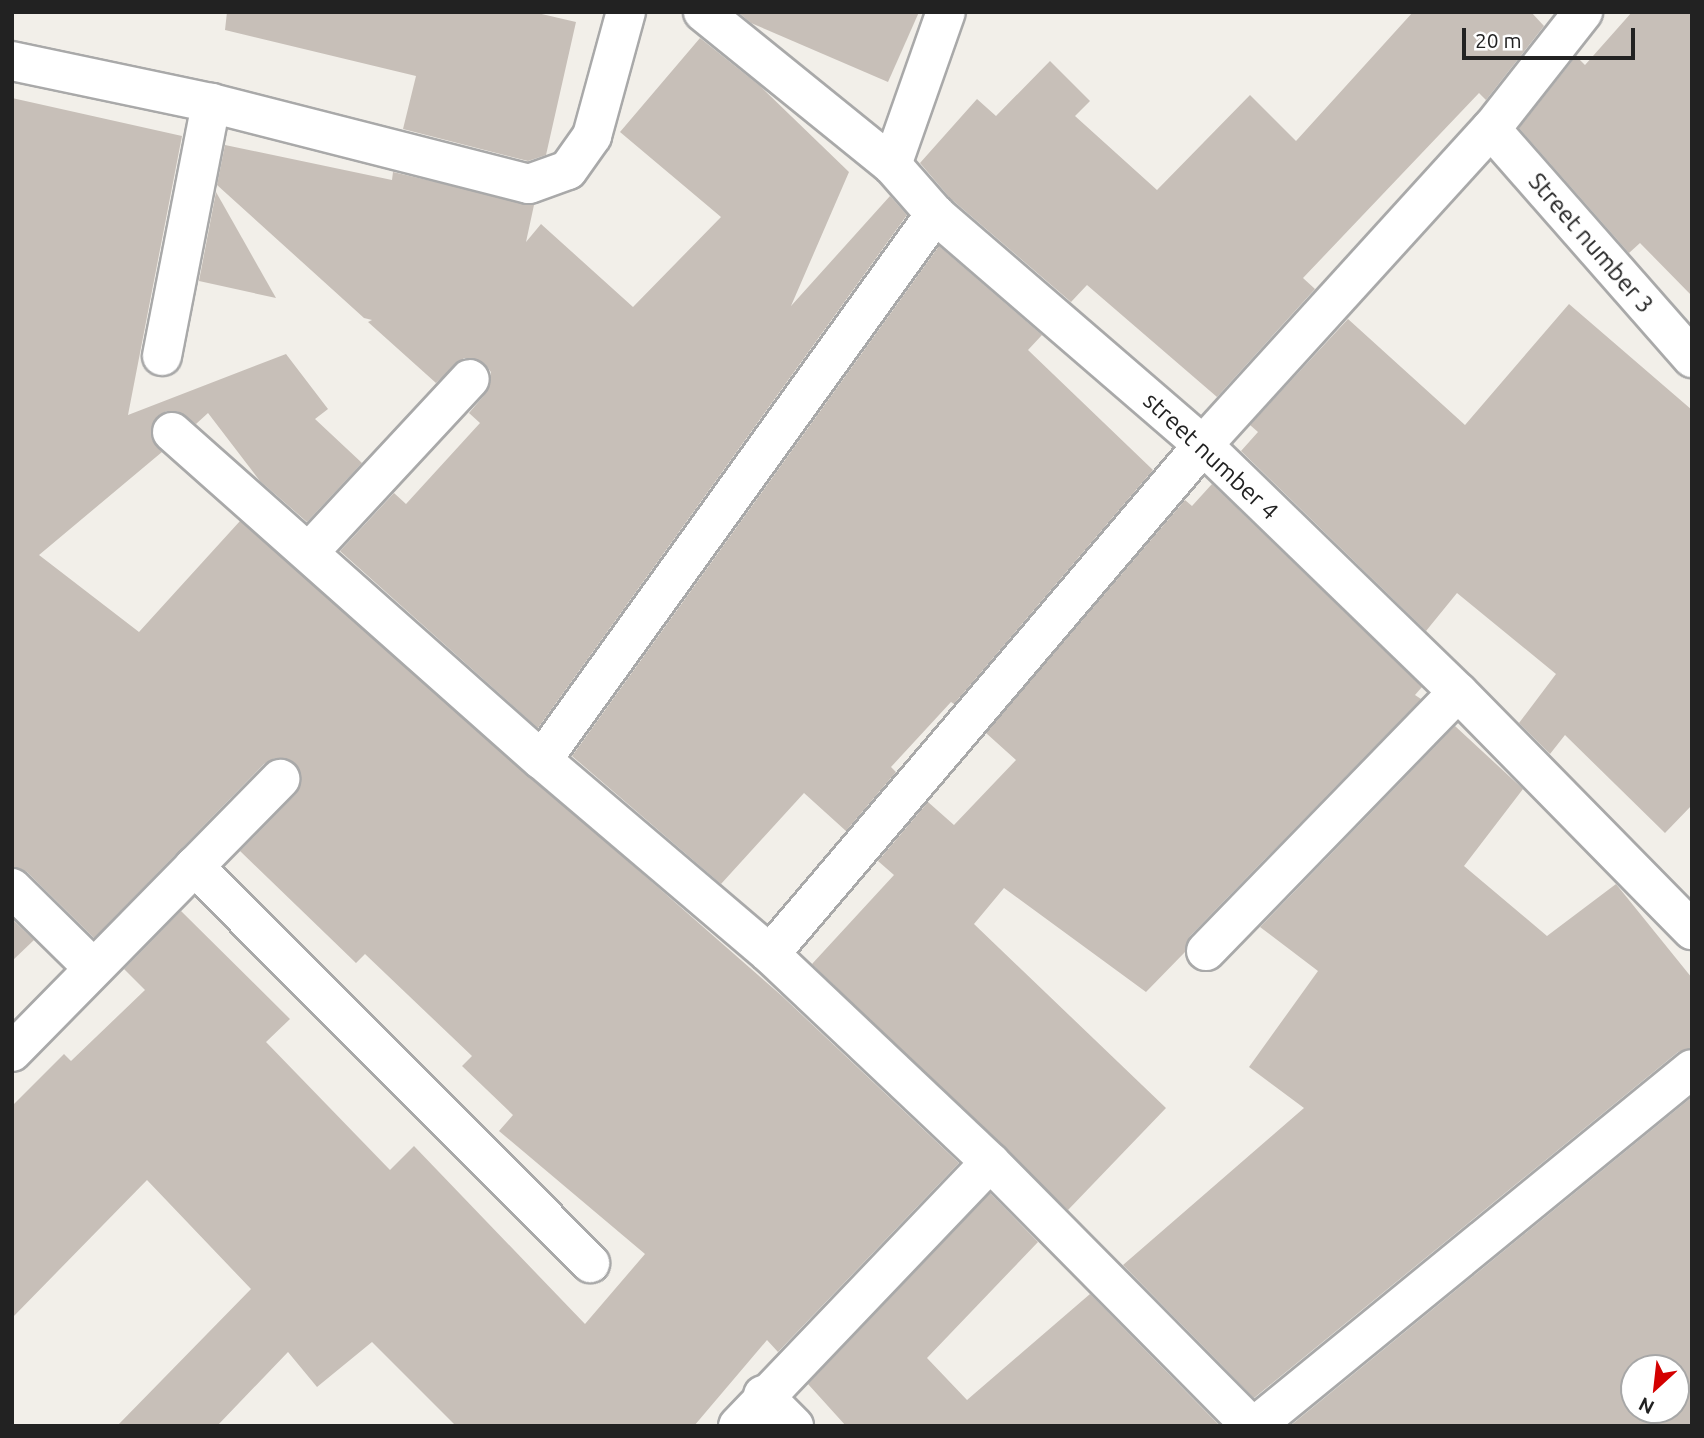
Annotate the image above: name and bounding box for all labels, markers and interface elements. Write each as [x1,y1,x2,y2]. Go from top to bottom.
scale bar [1466,14,1639,58]
text: 20 m [1475,28,1522,52]
street label: Street number 3 [1522,167,1660,319]
street label: street number 4 [1138,386,1284,526]
north arrow [1620,1354,1690,1424]
text: N [1635,1393,1658,1419]

